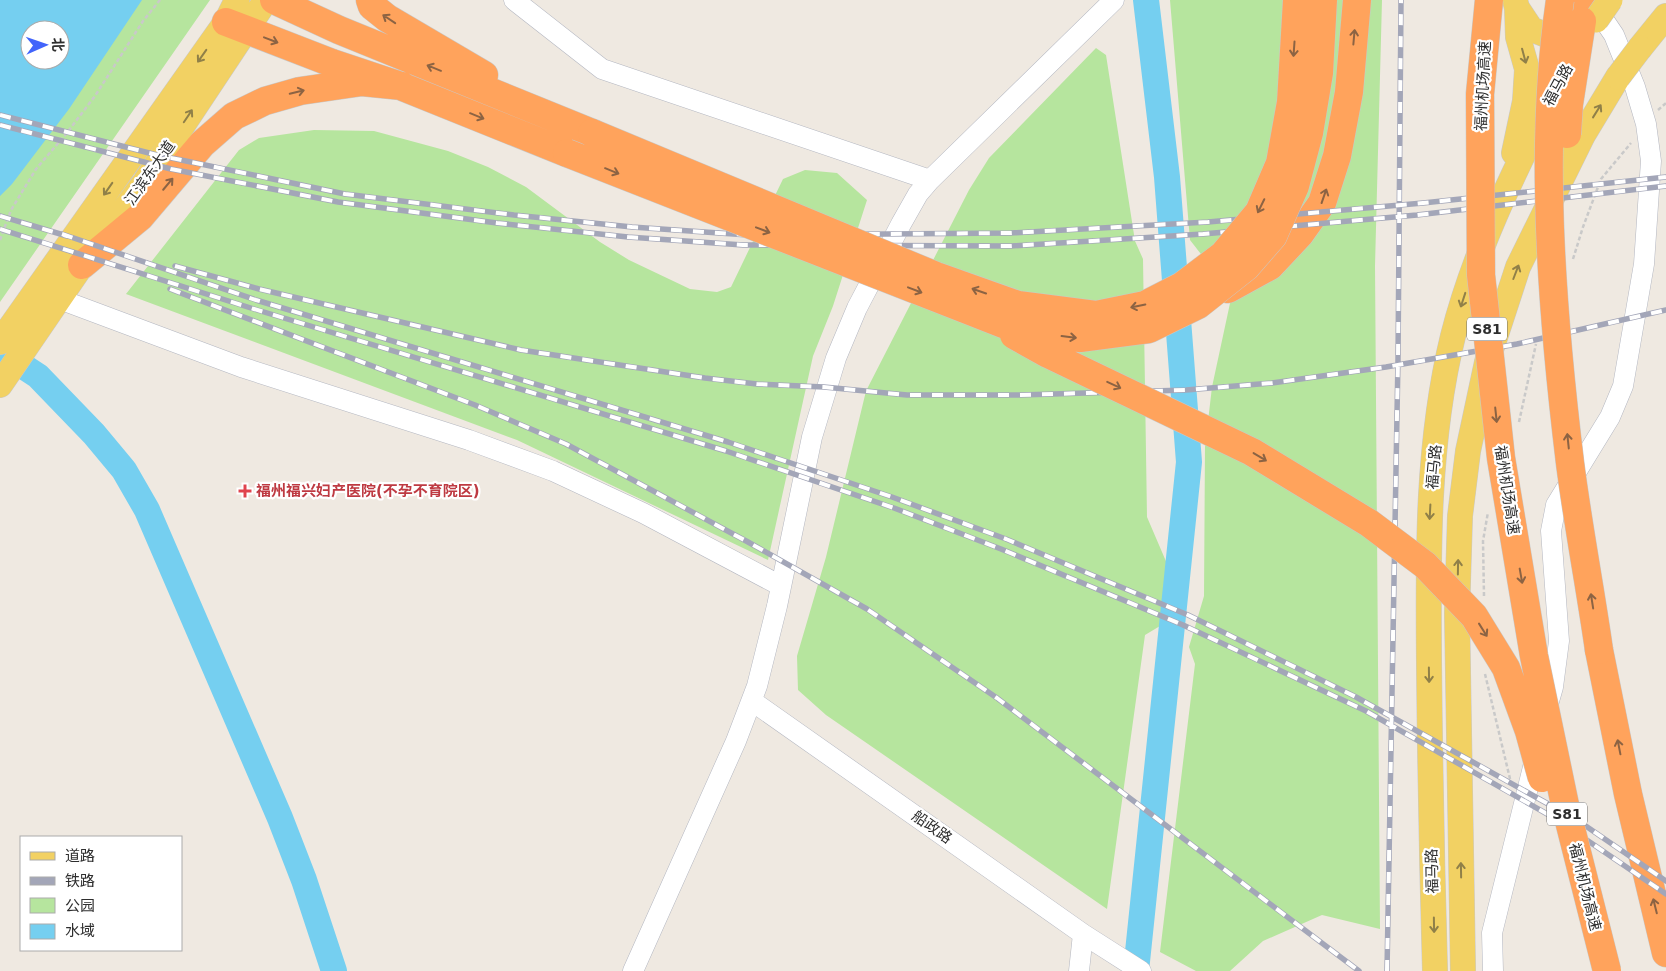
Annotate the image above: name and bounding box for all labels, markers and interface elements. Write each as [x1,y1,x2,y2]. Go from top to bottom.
one-way arrow [383,14,397,24]
north arrow [20,20,70,70]
one-way arrow [1349,29,1359,45]
one-way arrow [263,36,278,45]
text: 北 [50,37,66,52]
one-way arrow [1290,40,1299,56]
street label: 福州机场高速 [1472,41,1494,131]
one-way arrow [1519,48,1529,64]
one-way arrow [197,49,207,63]
street label: 福马路 [1539,61,1577,109]
one-way arrow [426,63,441,72]
one-way arrow [289,87,305,96]
one-way arrow [1592,105,1602,119]
one-way arrow [184,110,194,124]
one-way arrow [469,113,484,122]
street label: 江滨东大道 [121,137,179,209]
one-way arrow [604,166,619,176]
one-way arrow [163,178,174,191]
one-way arrow [103,181,113,195]
one-way arrow [1320,188,1329,204]
one-way arrow [1256,198,1265,213]
one-way arrow [755,226,770,236]
one-way arrow [1512,265,1521,280]
one-way arrow [907,286,922,295]
one-way arrow [972,286,987,295]
one-way arrow [1458,292,1467,308]
one-way arrow [1130,302,1146,311]
road number: S81 [1467,318,1507,340]
one-way arrow [1061,332,1077,342]
one-way arrow [1106,381,1121,390]
one-way arrow [1491,407,1501,423]
one-way arrow [1563,433,1573,449]
street label: 福马路 [1423,444,1445,490]
street label: 福州机场高速 [1491,444,1523,536]
one-way arrow [1253,452,1267,462]
place label: 福州福兴妇产医院(不孕不育院区) [256,482,480,500]
marker: 福州福兴妇产医院(不孕不育院区) [238,484,252,498]
one-way arrow [1426,504,1435,520]
one-way arrow [1454,560,1463,576]
one-way arrow [1516,567,1526,583]
one-way arrow [1586,594,1596,610]
one-way arrow [1478,623,1488,637]
one-way arrow [1424,666,1434,683]
one-way arrow [1613,740,1623,756]
road number: S81 [1547,802,1587,826]
street label: 船政路 [908,807,956,847]
legend [20,836,182,951]
street label: 福州机场高速 [1565,841,1605,933]
text: 道路 [65,847,95,865]
street label: 福马路 [1423,848,1441,894]
one-way arrow [1456,862,1466,878]
text: 铁路 [65,872,95,890]
text: 公园 [65,897,95,915]
one-way arrow [1650,898,1659,914]
one-way arrow [1429,916,1438,932]
text: 水域 [65,922,95,940]

